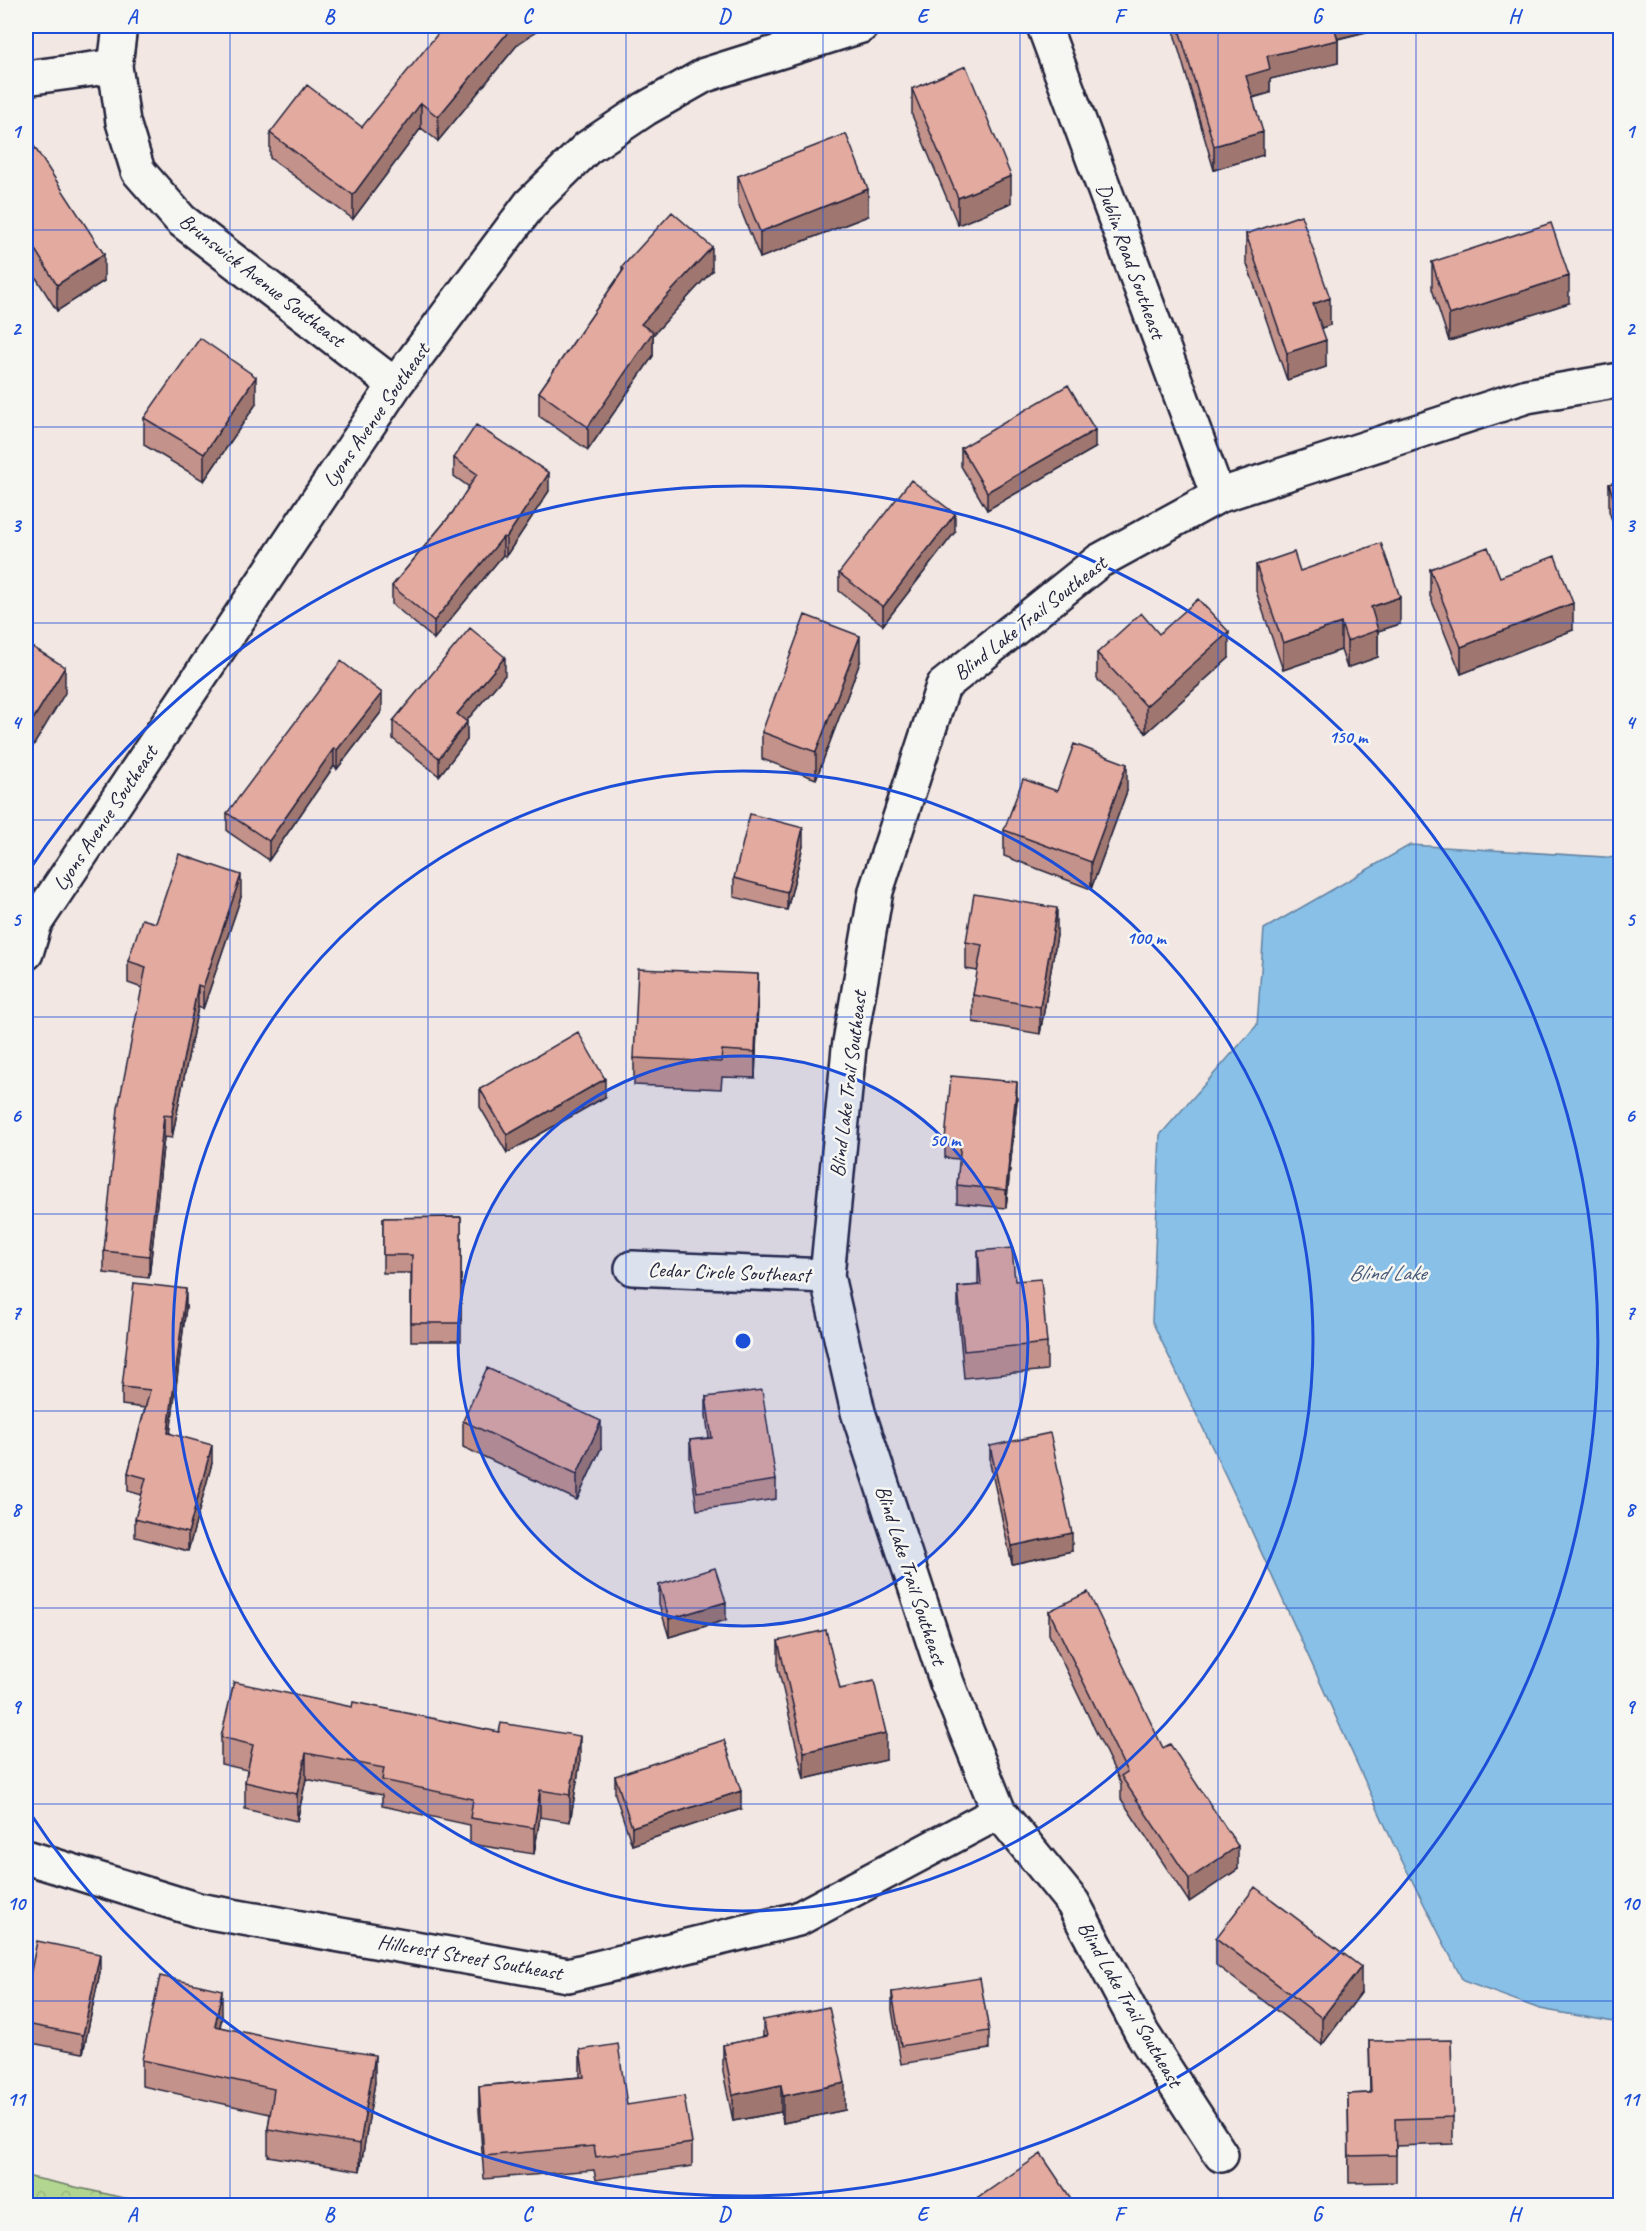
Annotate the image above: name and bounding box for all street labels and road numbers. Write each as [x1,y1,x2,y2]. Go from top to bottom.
street label: Dublin Road Southeast [1091,180,1172,344]
street label: Brunswick Avenue Southeast [174,207,351,354]
street label: Lyons Avenue Southeast [317,337,436,492]
street label: Blind Lake Trail Southeast [948,549,1113,686]
street label: Lyons Avenue Southeast [47,739,164,895]
street label: Blind Lake Trail Southeast [824,987,873,1178]
street label: Cedar Circle Southeast [648,1256,813,1288]
street label: Blind Lake Trail Southeast [870,1482,953,1670]
street label: Blind Lake Trail Southeast [1072,1916,1189,2093]
street label: Hillcrest Street Southeast [376,1928,566,1986]

